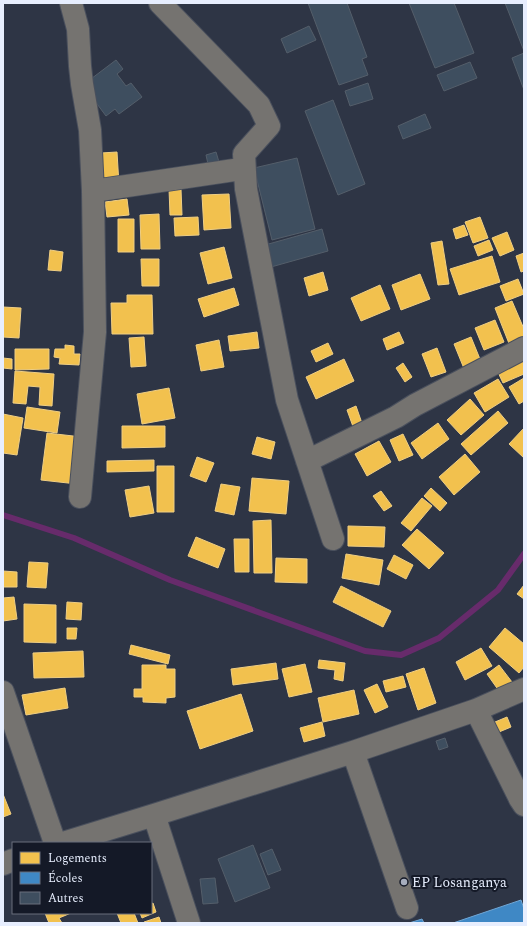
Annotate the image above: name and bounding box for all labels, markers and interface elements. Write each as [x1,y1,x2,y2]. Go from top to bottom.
legend [12,842,152,914]
text: Logements [48,849,107,868]
text: Écoles [48,869,83,888]
place label: EP Losanganya [412,872,507,893]
marker: EP Losanganya [399,877,409,887]
text: Autres [48,889,84,908]

